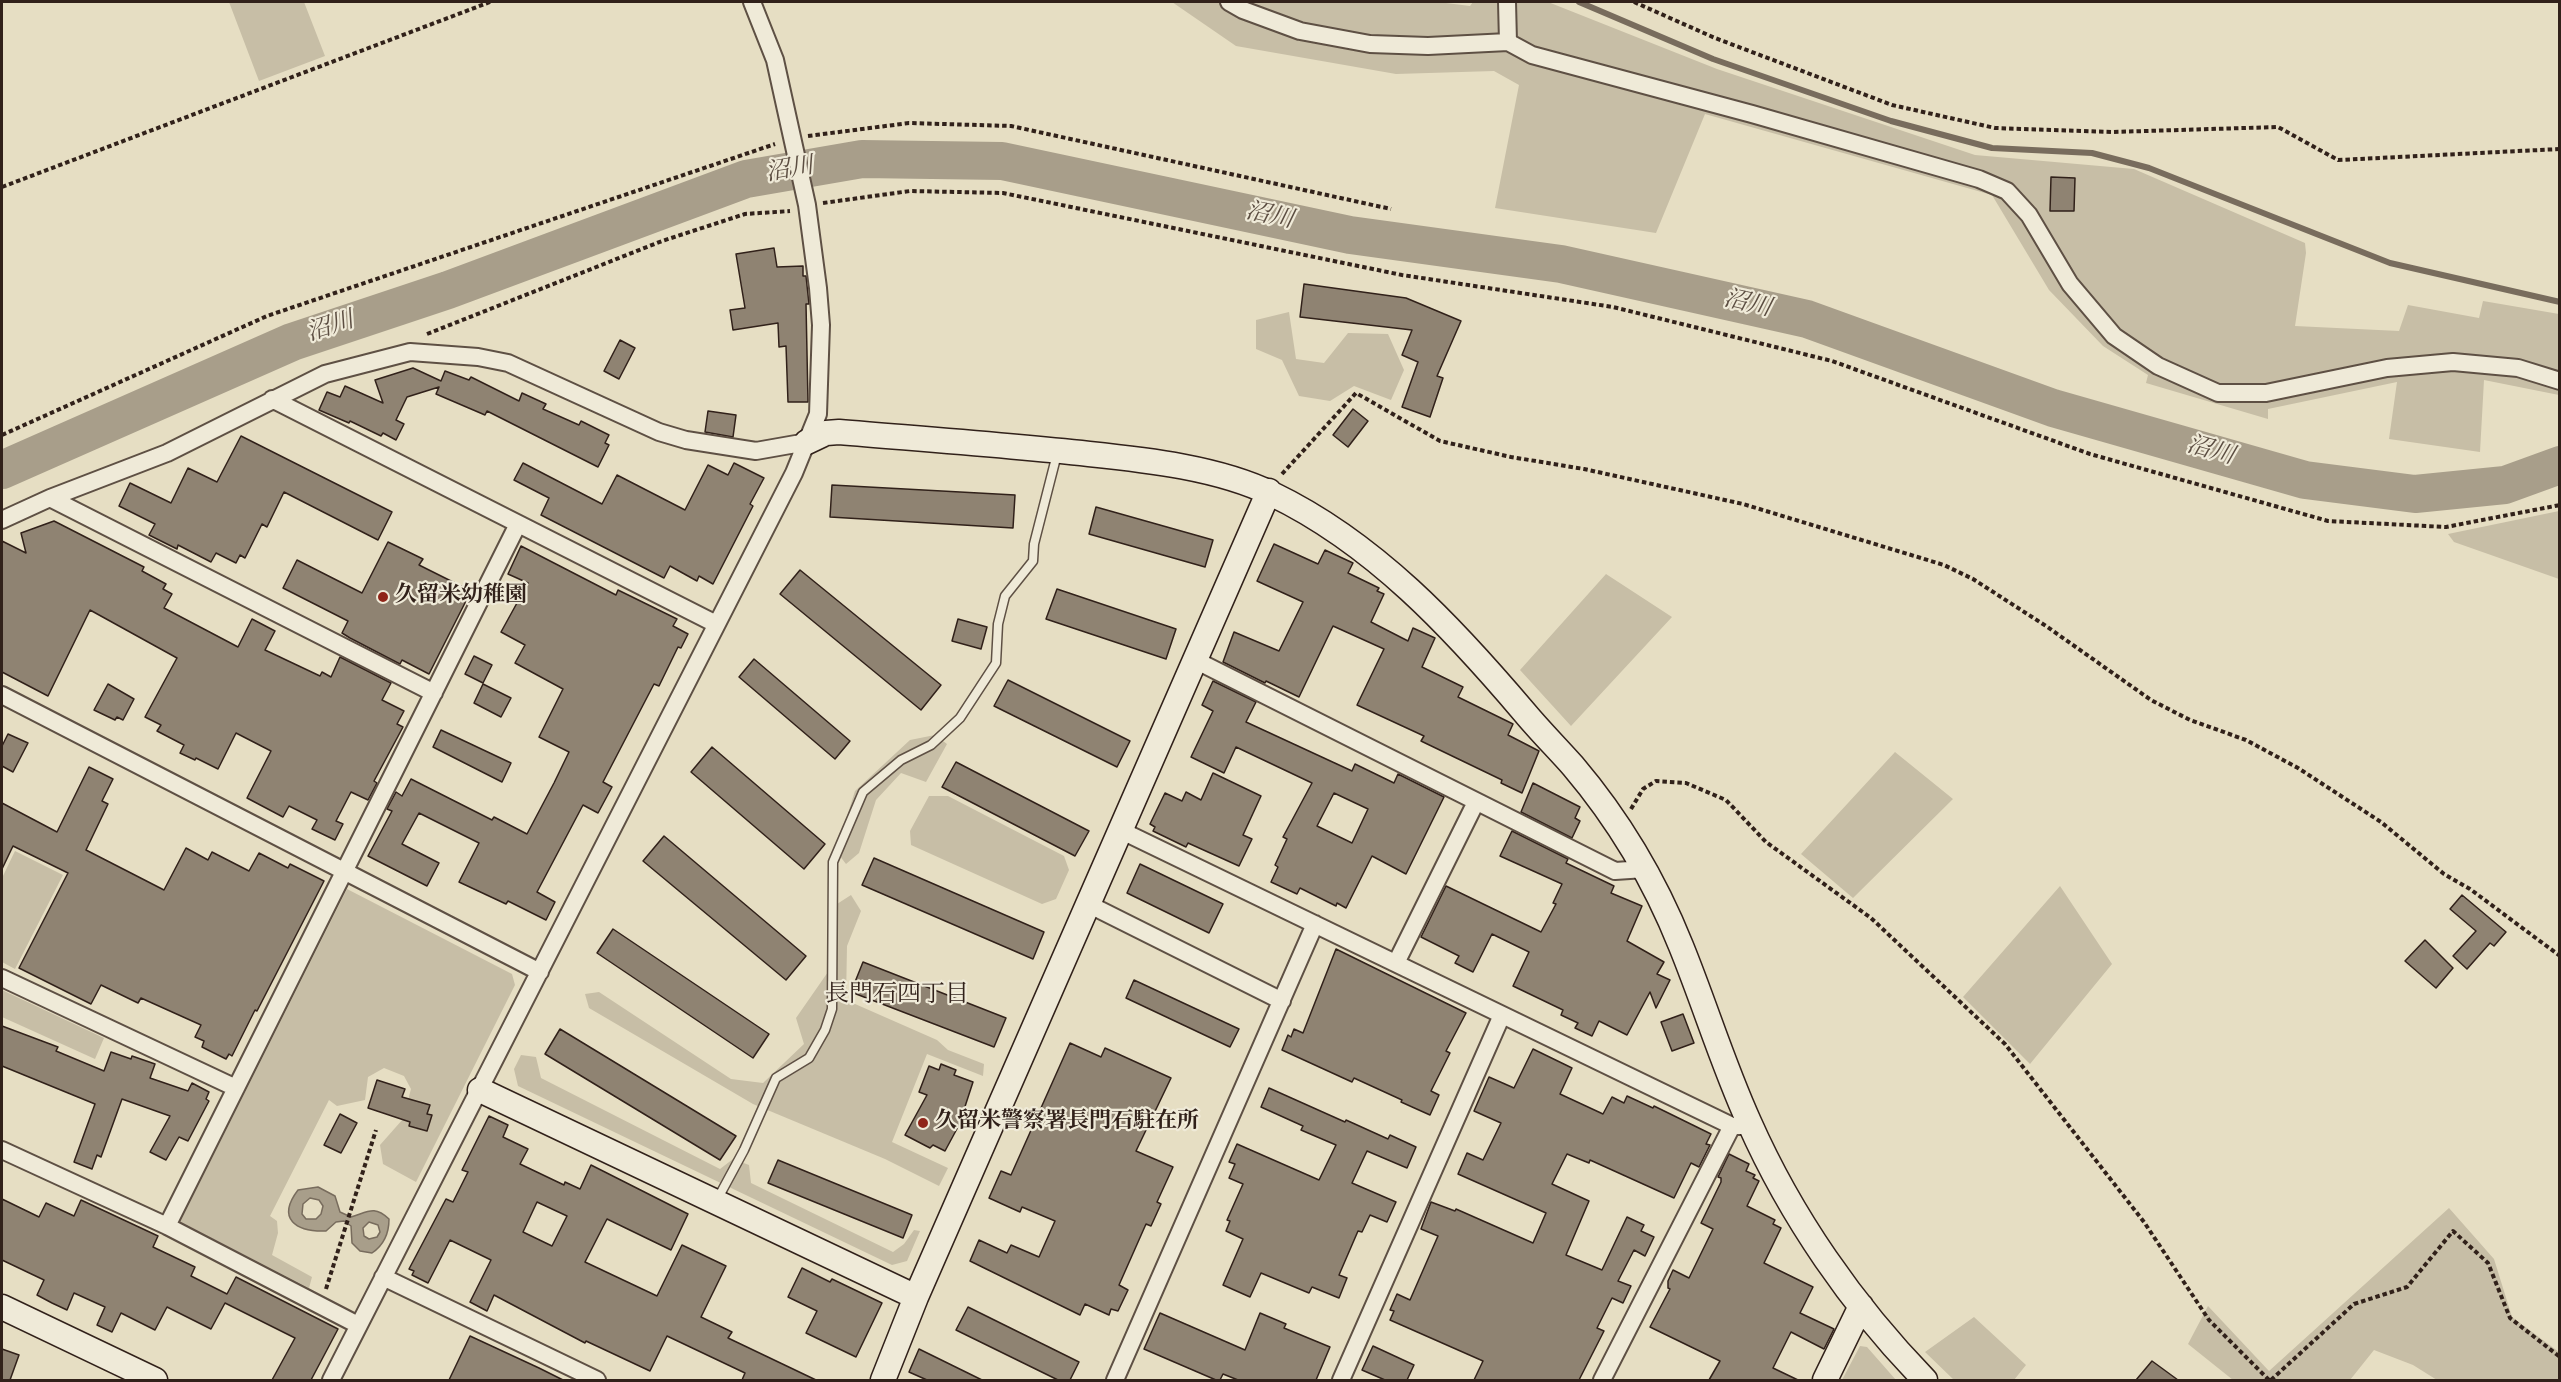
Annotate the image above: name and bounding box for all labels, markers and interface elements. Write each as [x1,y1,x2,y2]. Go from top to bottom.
water label: 沼川 [764,154,816,190]
water label: 沼川 [1243,199,1295,237]
water label: 沼川 [1720,287,1774,325]
water label: 沼川 [304,308,358,350]
water label: 沼川 [2183,433,2237,473]
place label: 久留米幼稚園 [395,584,527,610]
marker: 久留米幼稚園 [376,590,390,604]
district label: 長門石四丁目 [825,983,969,1011]
place label: 久留米警察署長門石駐在所 [935,1110,1199,1136]
marker: 久留米警察署長門石駐在所 [916,1116,930,1130]

